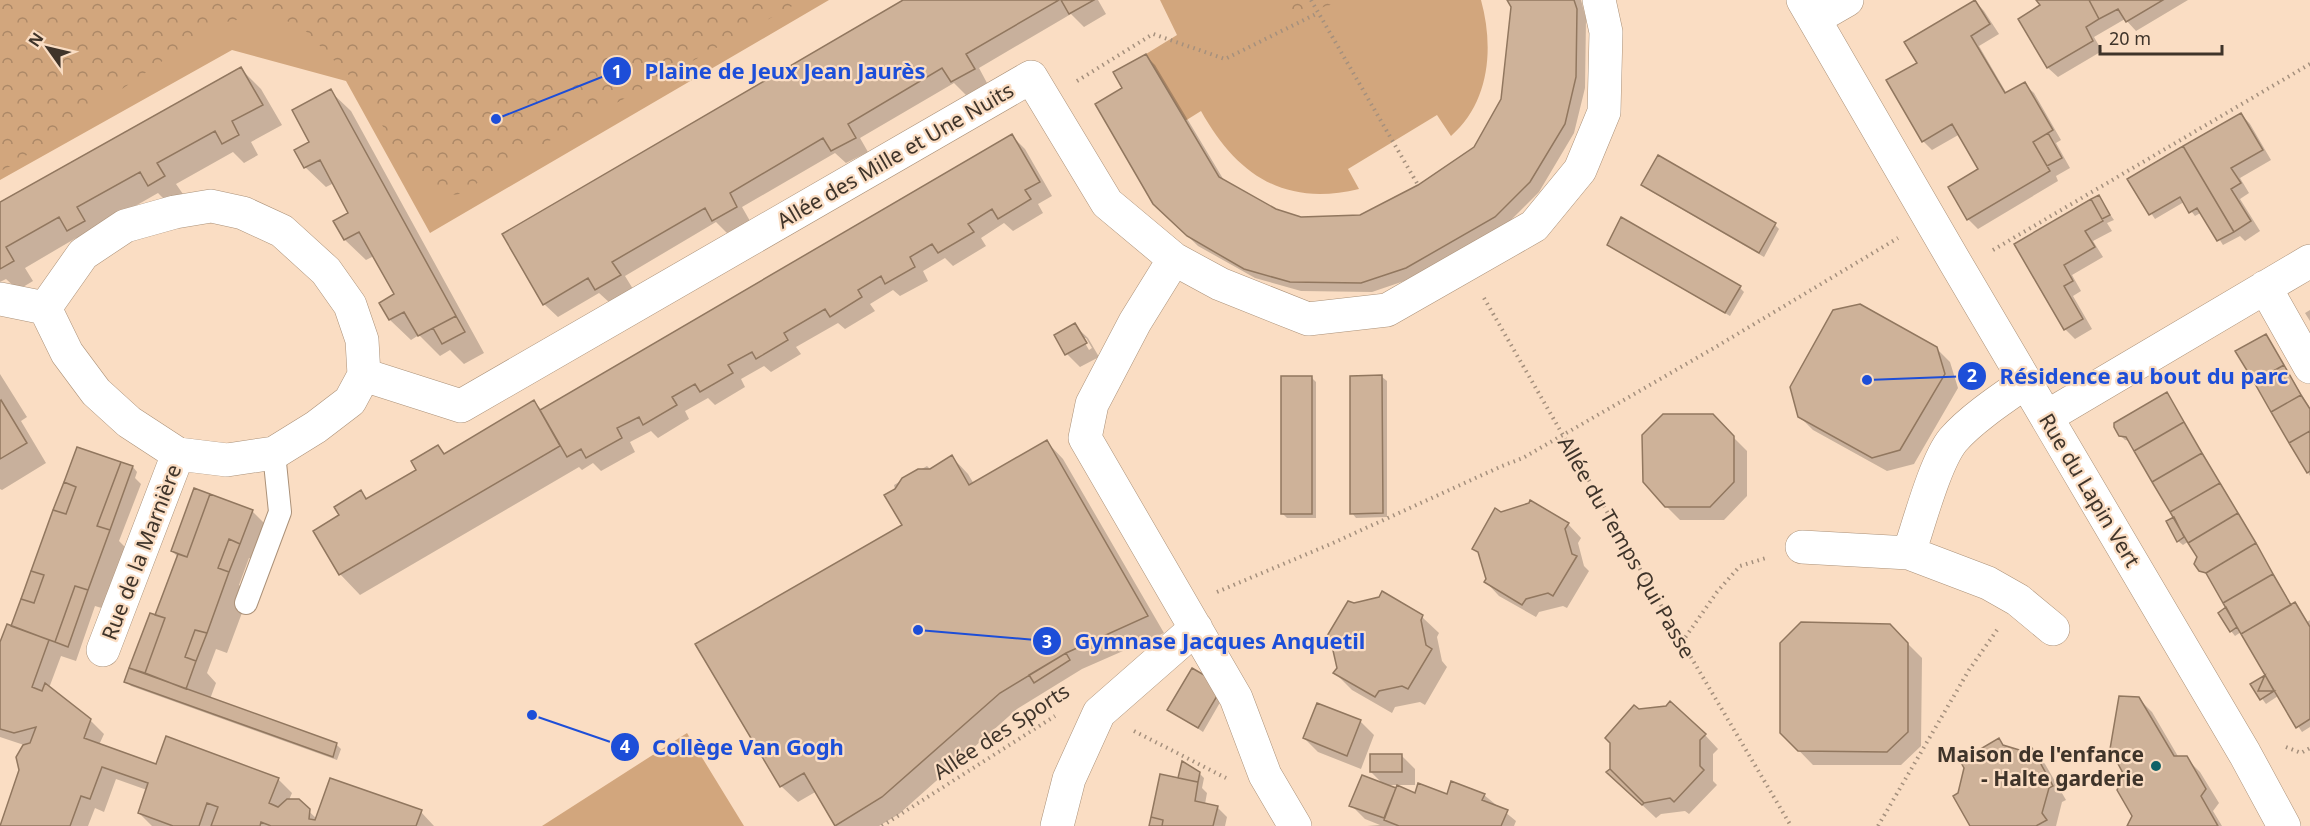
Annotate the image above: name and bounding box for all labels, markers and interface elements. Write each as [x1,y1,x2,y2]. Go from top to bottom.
north arrow [18,18,78,78]
scale bar [2100,18,2222,56]
text: 20 m [2109,26,2151,50]
text: N [23,28,48,51]
callout: Plaine de Jeux Jean Jaurès [602,51,937,91]
text: Plaine de Jeux Jean Jaurès [645,55,926,85]
text: 1 [612,59,622,83]
street label: Allée des Mille et Une Nuits [772,76,1018,234]
callout: Résidence au bout du parc [1957,356,2300,396]
text: Résidence au bout du parc [2000,360,2288,390]
text: 2 [1967,363,1977,387]
street label: Rue du Lapin Vert [2033,408,2147,572]
street label: Allée du Temps Qui Passe [1552,431,1702,663]
street label: Rue de la Marnière [95,460,187,644]
callout: Gymnase Jacques Anquetil [1032,621,1377,661]
text: Gymnase Jacques Anquetil [1075,625,1365,655]
text: 3 [1042,629,1052,653]
street label: Allée des Sports [927,676,1075,786]
callout: Collège Van Gogh [610,727,856,767]
text: Collège Van Gogh [652,731,844,761]
text: 4 [620,734,630,758]
place label: Maison de l'enfance - Halte garderie [1937,740,2144,792]
marker: Maison de l'enfance - Halte garderie [2149,759,2163,773]

